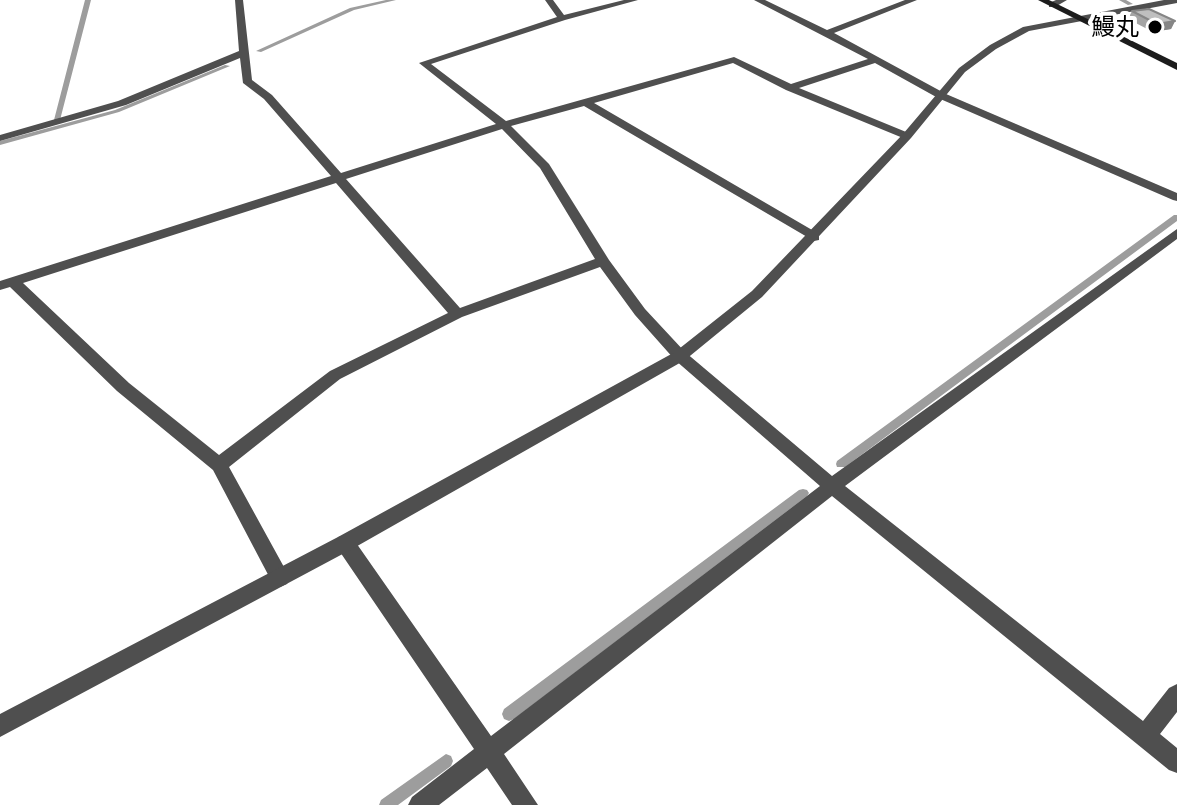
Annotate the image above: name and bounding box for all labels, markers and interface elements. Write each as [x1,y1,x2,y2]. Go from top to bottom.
place label: 鰻丸 [1091,13,1139,41]
marker: 鰻丸 [1146,18,1164,36]

